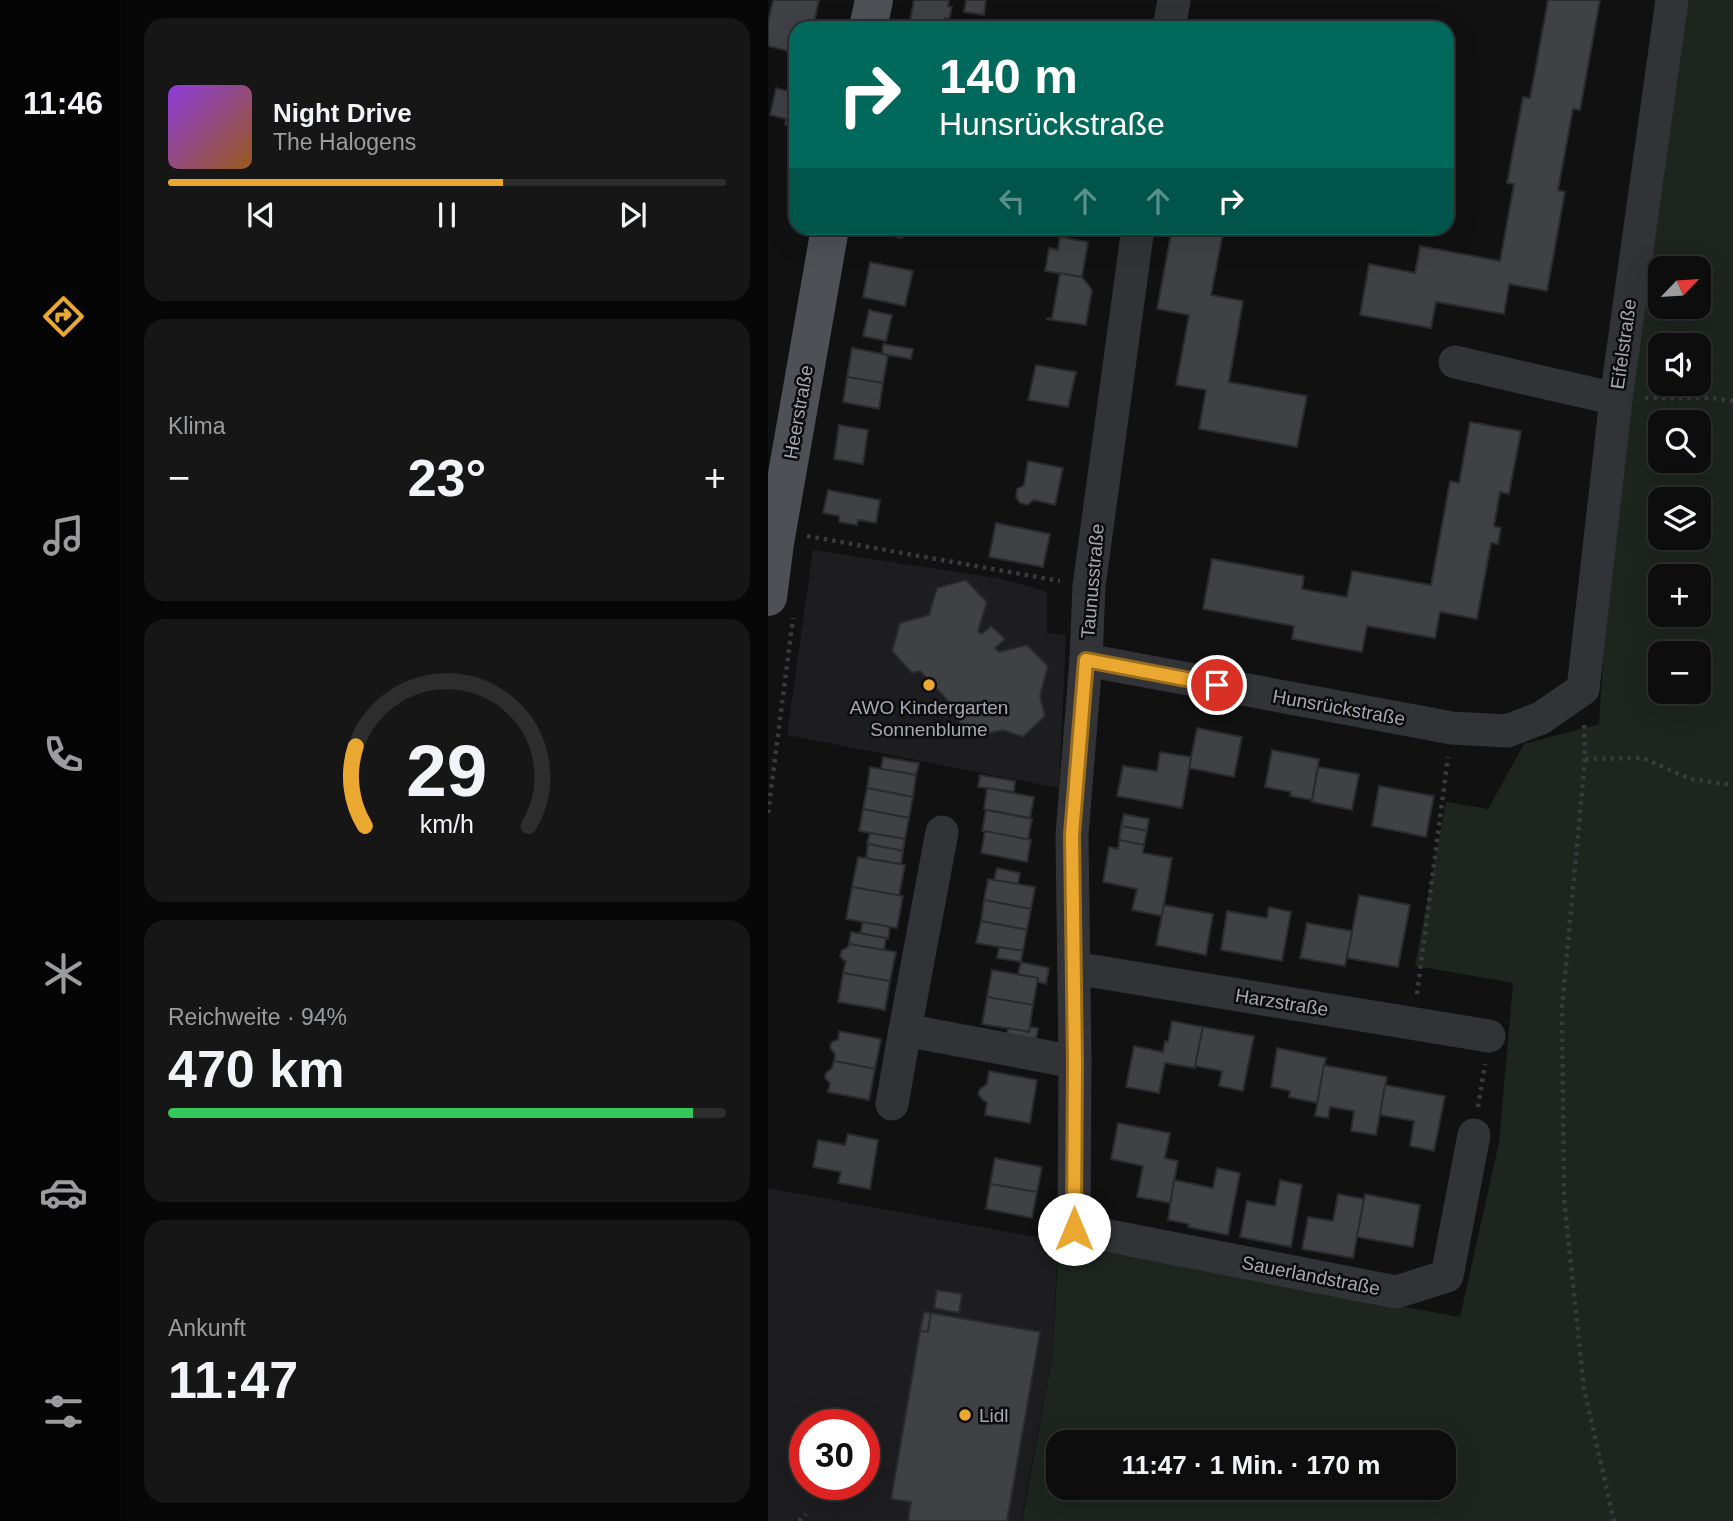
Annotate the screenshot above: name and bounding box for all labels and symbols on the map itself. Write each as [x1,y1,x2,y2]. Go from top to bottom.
north arrow [1648,256,1711,318]
street label: Eifelstraße [1607,298,1640,390]
street label: Heerstraße [780,363,817,461]
street label: Taunusstraße [1077,523,1108,639]
pin [1187,655,1247,715]
marker: AWO Kindergarten Sonnenblume [921,677,937,693]
street label: Hunsrückstraße [1271,686,1407,729]
place label: AWO Kindergarten Sonnenblume [850,697,1008,740]
street label: Harzstraße [1234,985,1330,1020]
position arrow [1037,1192,1111,1266]
street label: Sauerlandstraße [1240,1252,1382,1299]
place label: Lidl [979,1405,1009,1426]
marker: Lidl [957,1407,973,1423]
speed limit sign: 30 [789,1409,880,1500]

